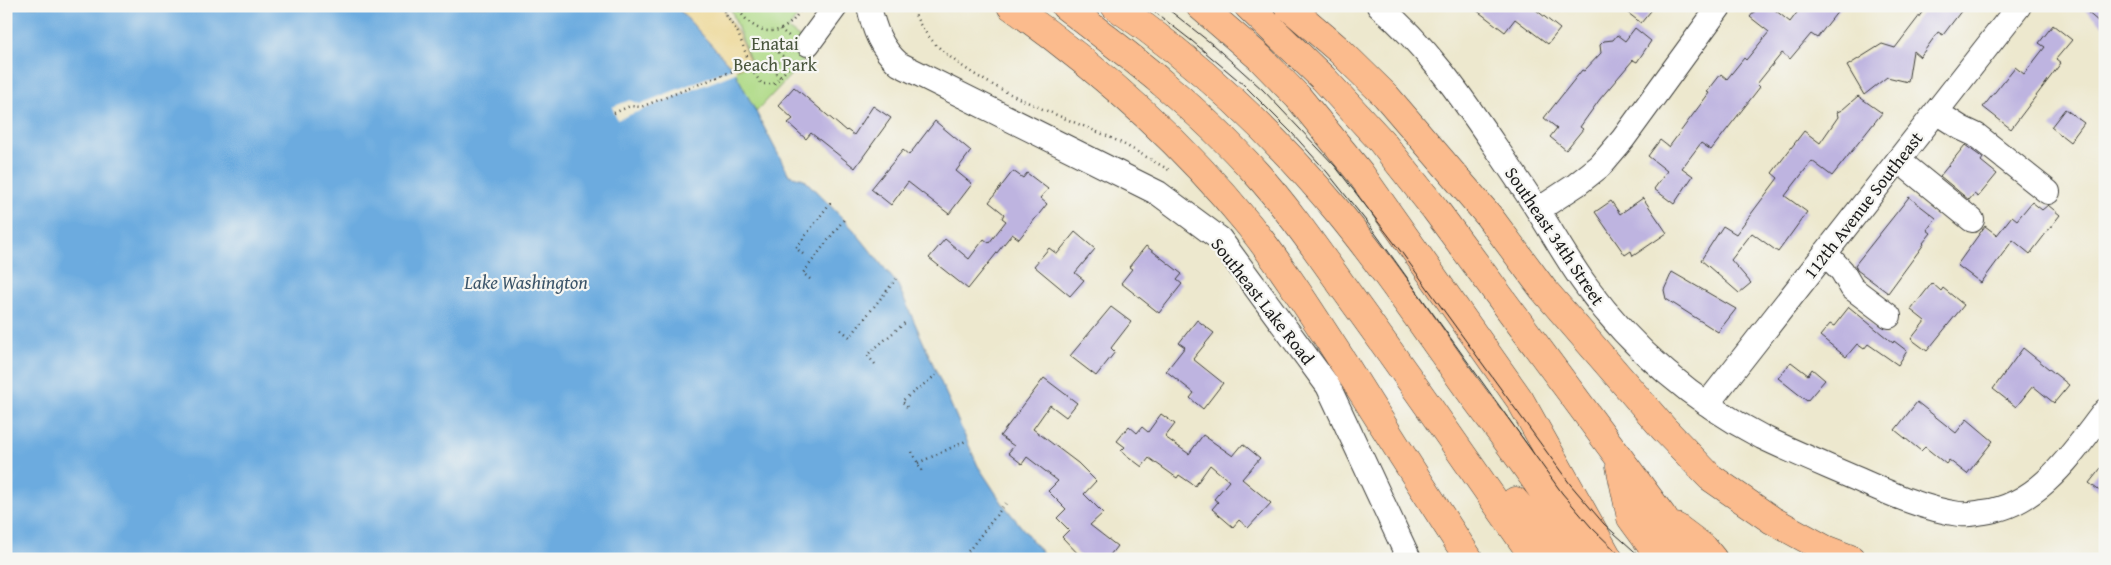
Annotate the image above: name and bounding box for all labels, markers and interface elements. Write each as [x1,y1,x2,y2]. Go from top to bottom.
park label: Enatai Beach Park [733,30,818,78]
street label: 112th Avenue Southeast [1797,125,1930,284]
street label: Southeast 34th Street [1499,161,1612,311]
street label: Southeast Lake Road [1205,232,1322,371]
water label: Lake Washington [463,268,588,296]

